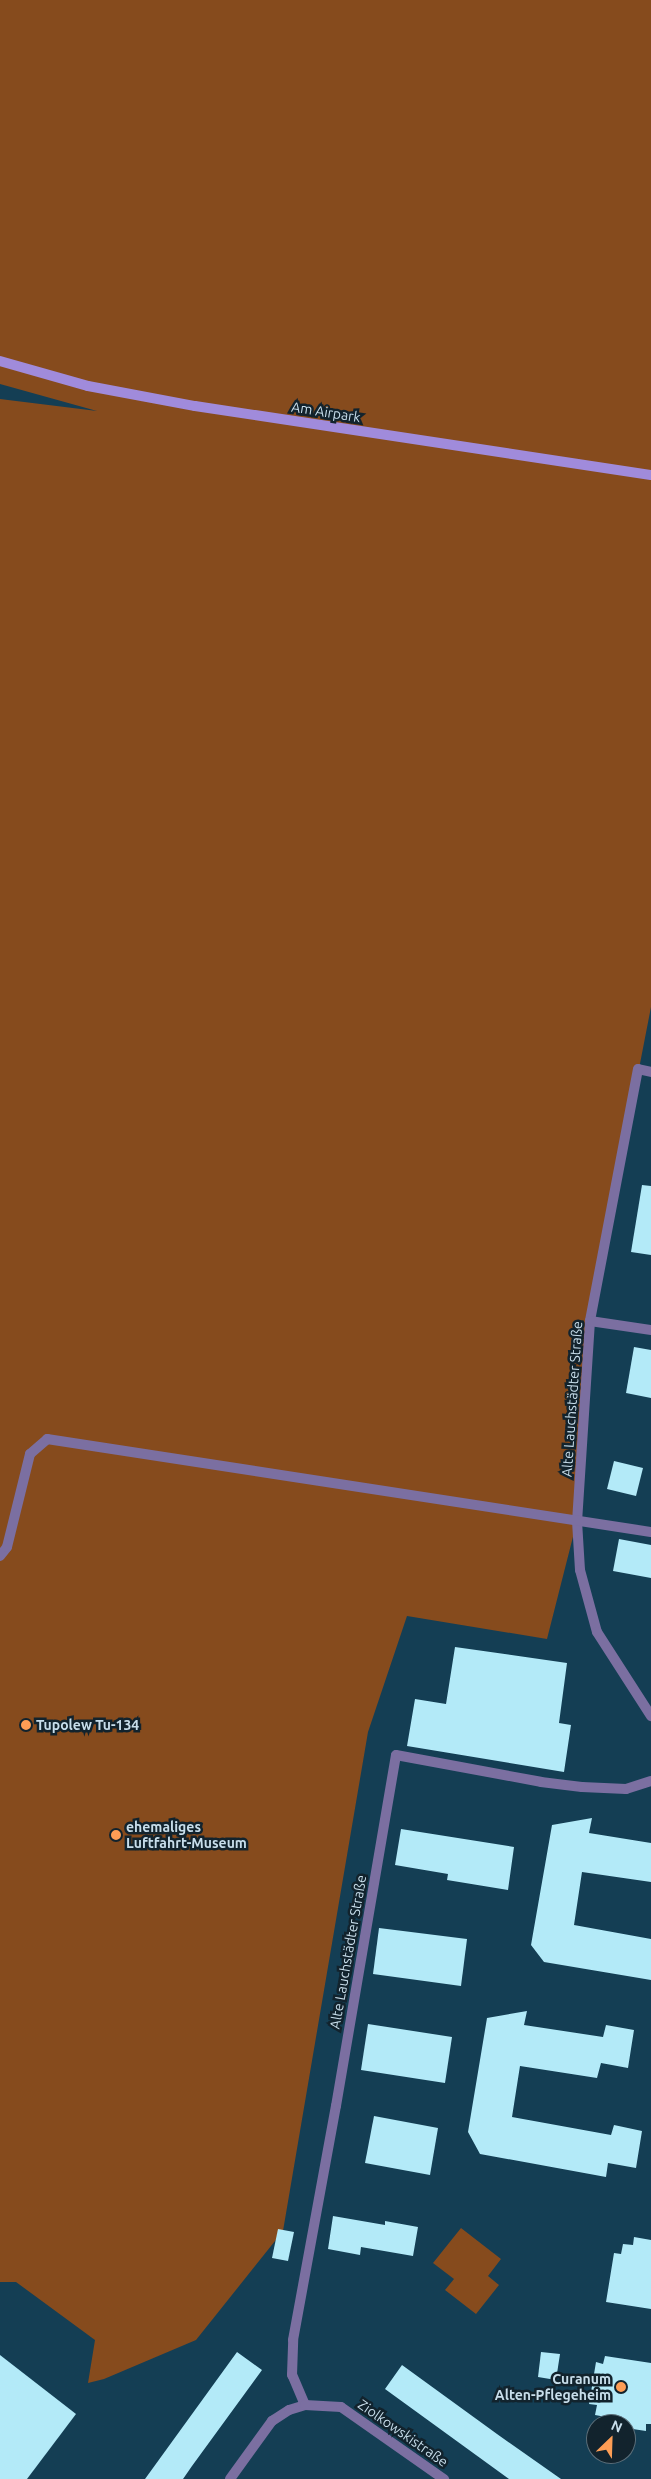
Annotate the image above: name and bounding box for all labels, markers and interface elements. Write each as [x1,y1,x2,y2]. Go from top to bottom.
street label: Am Airpark [290,398,362,426]
street label: Alte Lauchstädter Straße [558,1321,586,1477]
place label: Tupolew Tu-134 [36,1717,139,1733]
marker: Tupolew Tu-134 [20,1719,32,1731]
place label: ehemaliges Luftfahrt-Museum [126,1819,247,1851]
marker: ehemaliges Luftfahrt-Museum [110,1829,122,1841]
street label: Alte Lauchstädter Straße [326,1874,370,2030]
place label: Curanum Alten-Pflegeheim [495,2371,611,2404]
marker: Curanum Alten-Pflegeheim [615,2381,627,2393]
street label: Ziolkowskistraße [355,2396,451,2470]
north arrow [586,2414,636,2464]
text: N [609,2417,625,2436]

